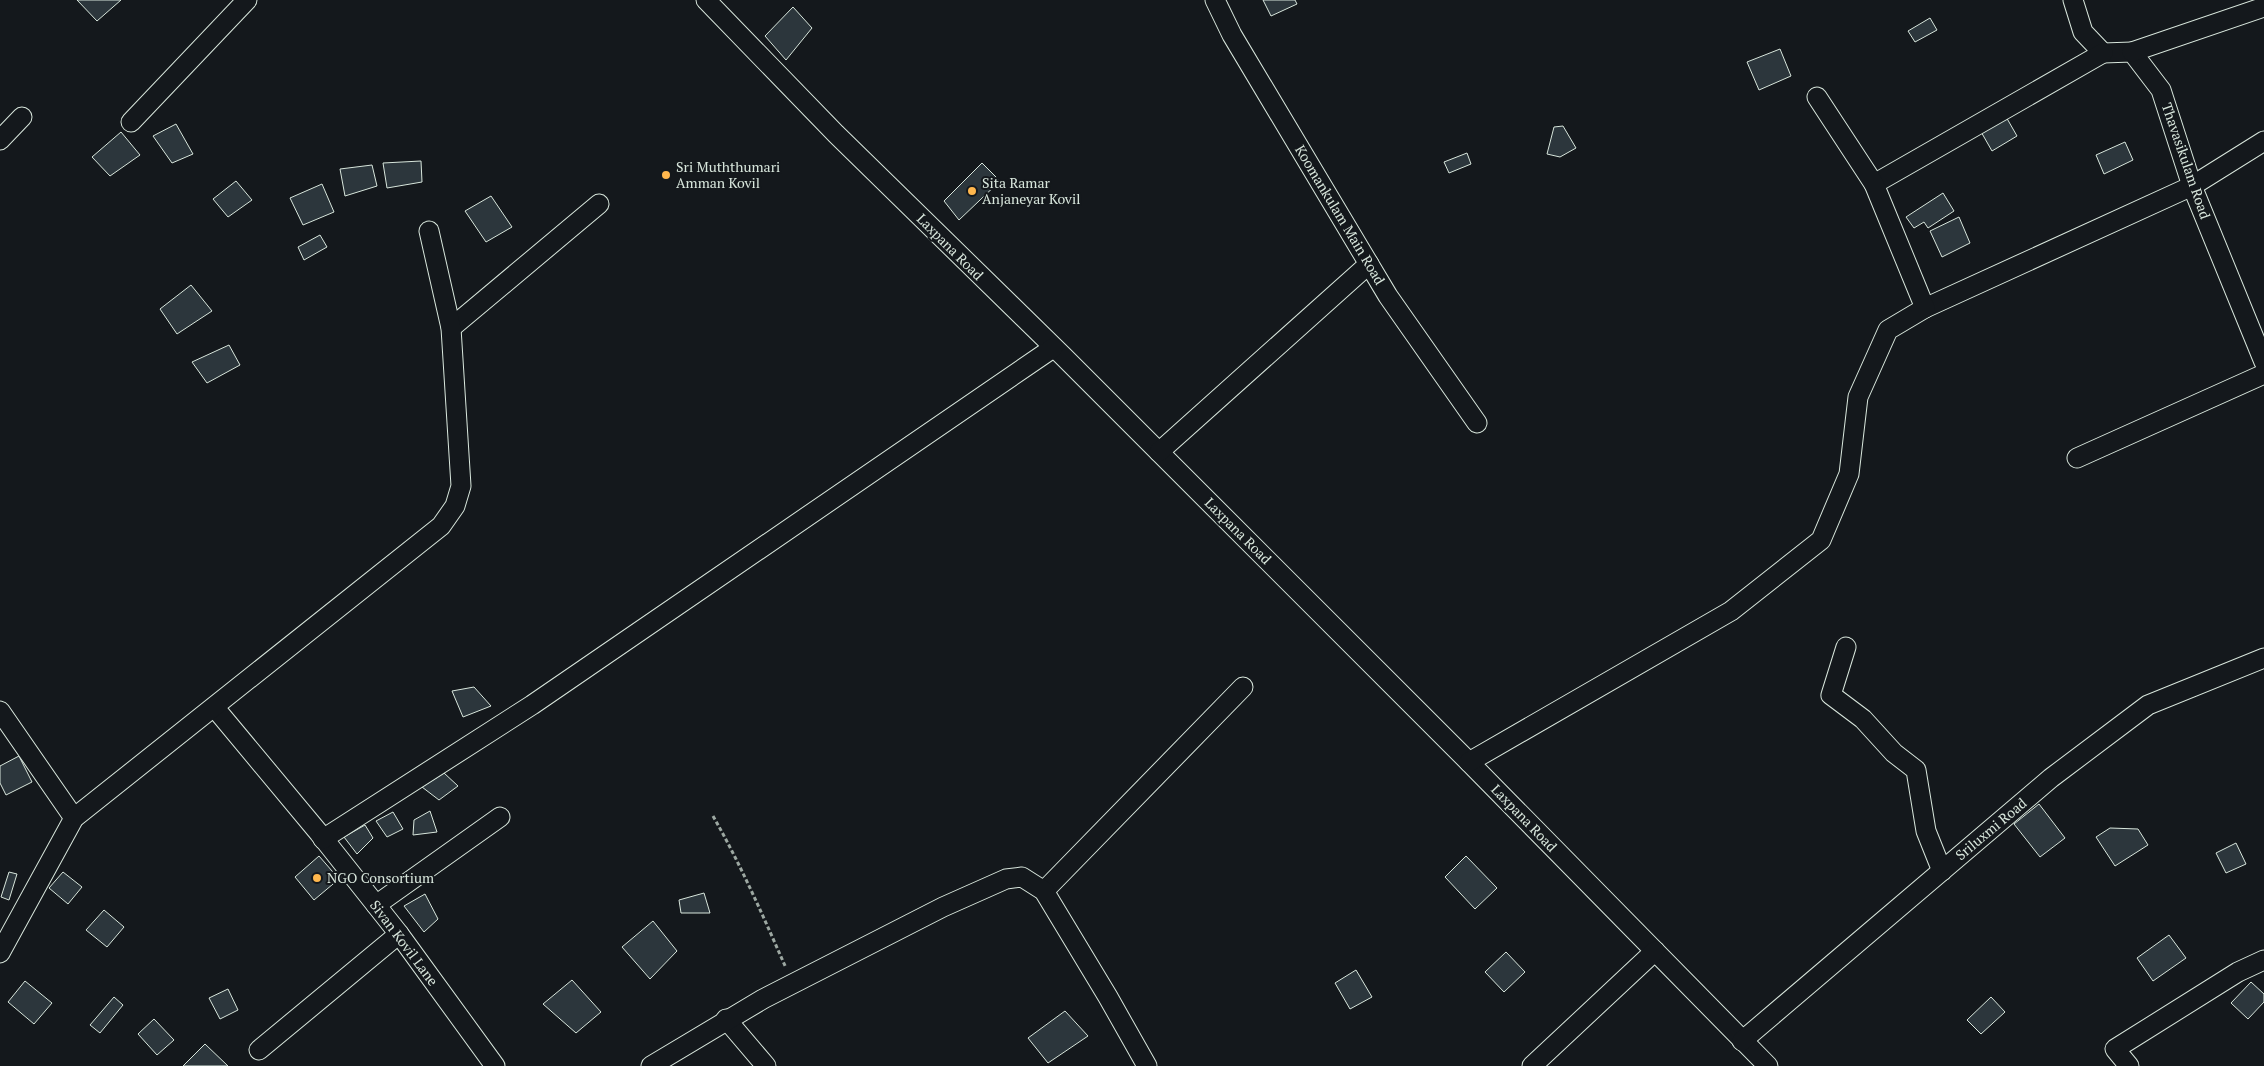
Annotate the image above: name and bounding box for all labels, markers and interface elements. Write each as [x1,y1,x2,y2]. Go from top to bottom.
street label: Thavasikulam Road [2158,100,2215,222]
street label: Koomankulam Main Road [1291,141,1390,288]
place label: Sri Muththumari Amman Kovil [676,157,780,192]
marker: Sri Muththumari Amman Kovil [660,169,672,181]
place label: Sita Ramar Anjaneyar Kovil [982,173,1080,208]
marker: Sita Ramar Anjaneyar Kovil [966,185,978,197]
street label: Laxpana Road [913,209,988,284]
street label: Laxpana Road [1201,493,1276,568]
street label: Laxpana Road [1487,780,1562,856]
street label: Sriluxmi Road [1951,793,2030,864]
place label: NGO Consortium [327,868,434,887]
marker: NGO Consortium [311,872,323,884]
street label: Sivan Kovil Lane [366,896,443,989]

